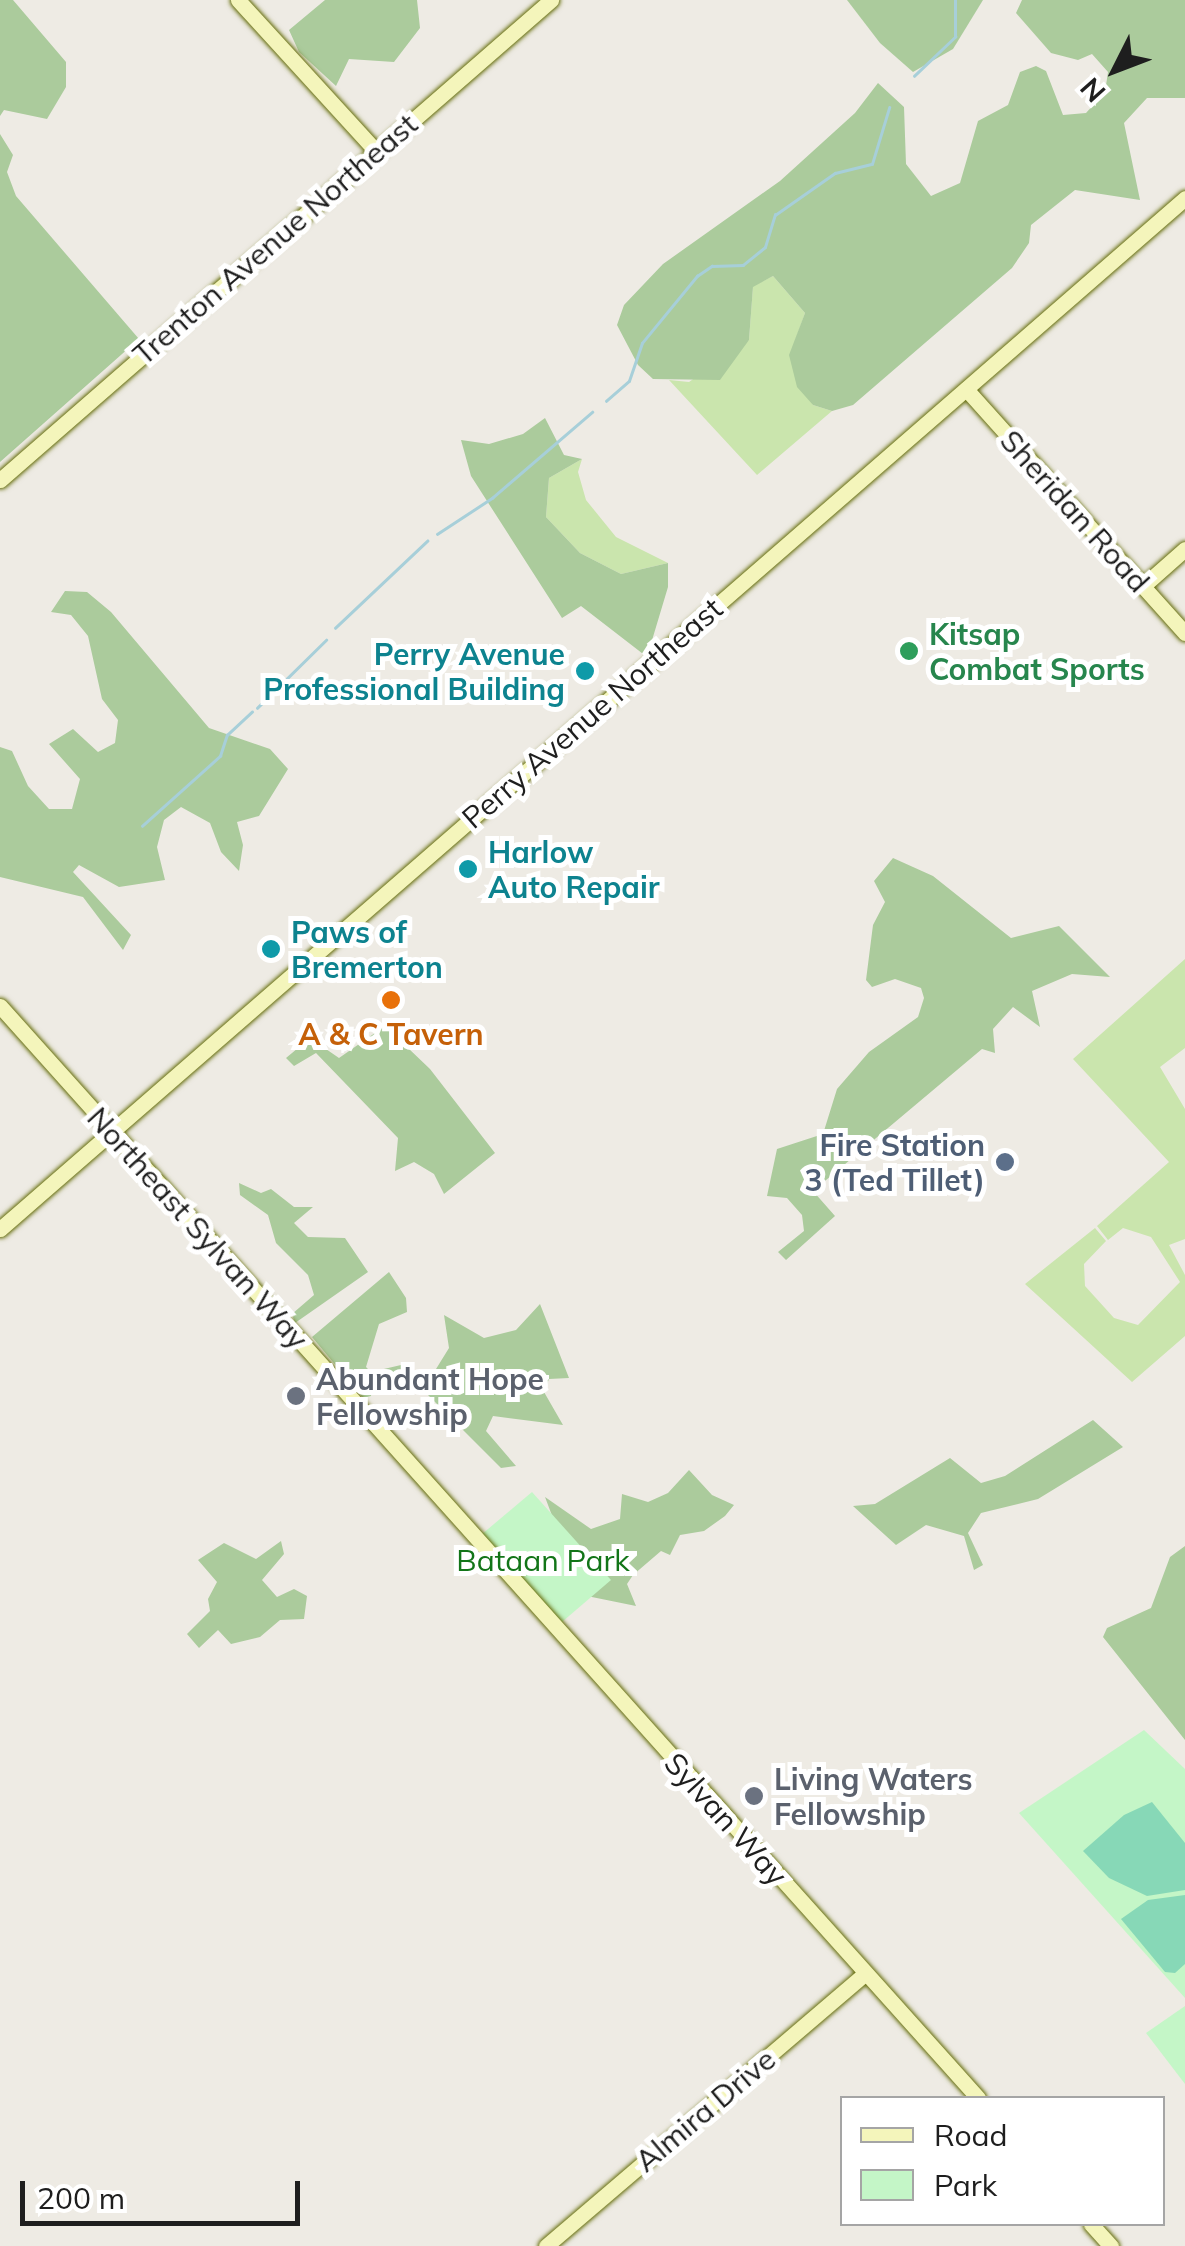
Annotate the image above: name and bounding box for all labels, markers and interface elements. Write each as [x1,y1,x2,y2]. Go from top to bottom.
north arrow [1065,20,1165,120]
text: N [1072,71,1112,110]
street label: Trenton Avenue Northeast [126,106,424,372]
street label: Sheridan Road [993,423,1157,599]
street label: Perry Avenue Northeast [455,590,729,836]
place label: Kitsap Combat Sports [929,616,1145,686]
place label: Perry Avenue Professional Building [263,636,565,706]
marker: Kitsap Combat Sports [898,640,920,662]
marker: Perry Avenue Professional Building [574,660,596,682]
place label: Harlow Auto Repair [488,834,660,904]
marker: Harlow Auto Repair [457,858,479,880]
place label: Paws of Bremerton [291,914,443,984]
marker: Paws of Bremerton [260,938,282,960]
marker: A & C Tavern [380,989,402,1011]
place label: A & C Tavern [298,1016,484,1052]
street label: Northeast Sylvan Way [80,1100,316,1356]
place label: Fire Station 3 (Ted Tillet) [805,1127,985,1198]
marker: Fire Station 3 (Ted Tillet) [994,1151,1016,1173]
place label: Abundant Hope Fellowship [316,1361,544,1432]
marker: Abundant Hope Fellowship [285,1385,307,1407]
park label: Bataan Park [456,1542,630,1578]
street label: Sylvan Way [657,1745,795,1893]
place label: Living Waters Fellowship [774,1761,973,1832]
marker: Living Waters Fellowship [743,1785,765,1807]
street label: Almira Drive [628,2041,782,2179]
legend [840,2096,1165,2226]
text: Road [934,2116,1008,2154]
scale bar [25,2161,305,2223]
text: Park [934,2166,997,2204]
text: 200 m [37,2179,125,2217]

